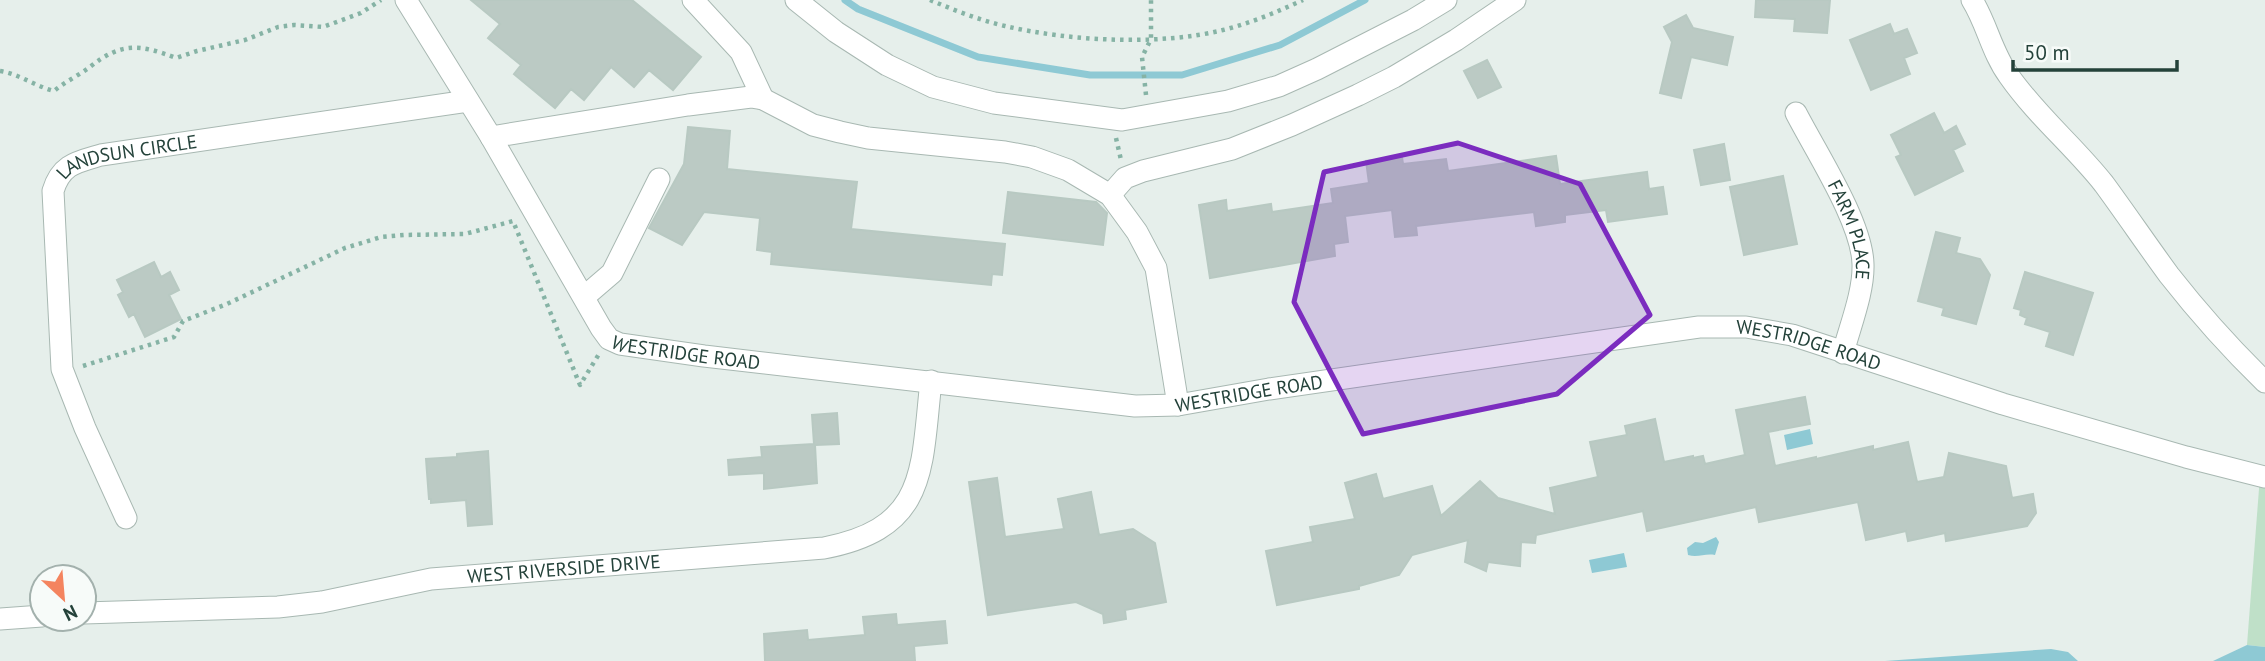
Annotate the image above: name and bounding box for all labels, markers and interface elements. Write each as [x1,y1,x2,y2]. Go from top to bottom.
scale bar [2013,28,2178,72]
text: 50 m [2024,39,2070,66]
street label: LANDSUN CIRCLE [51,129,199,184]
street label: FARM PLACE [1823,176,1875,281]
street label: WESTRIDGE ROAD [1736,315,1884,375]
street label: WESTRIDGE ROAD [608,330,761,374]
street label: WESTRIDGE ROAD [1173,369,1324,417]
street label: WEST RIVERSIDE DRIVE [466,549,661,588]
north arrow [28,563,98,633]
text: N [60,600,81,627]

